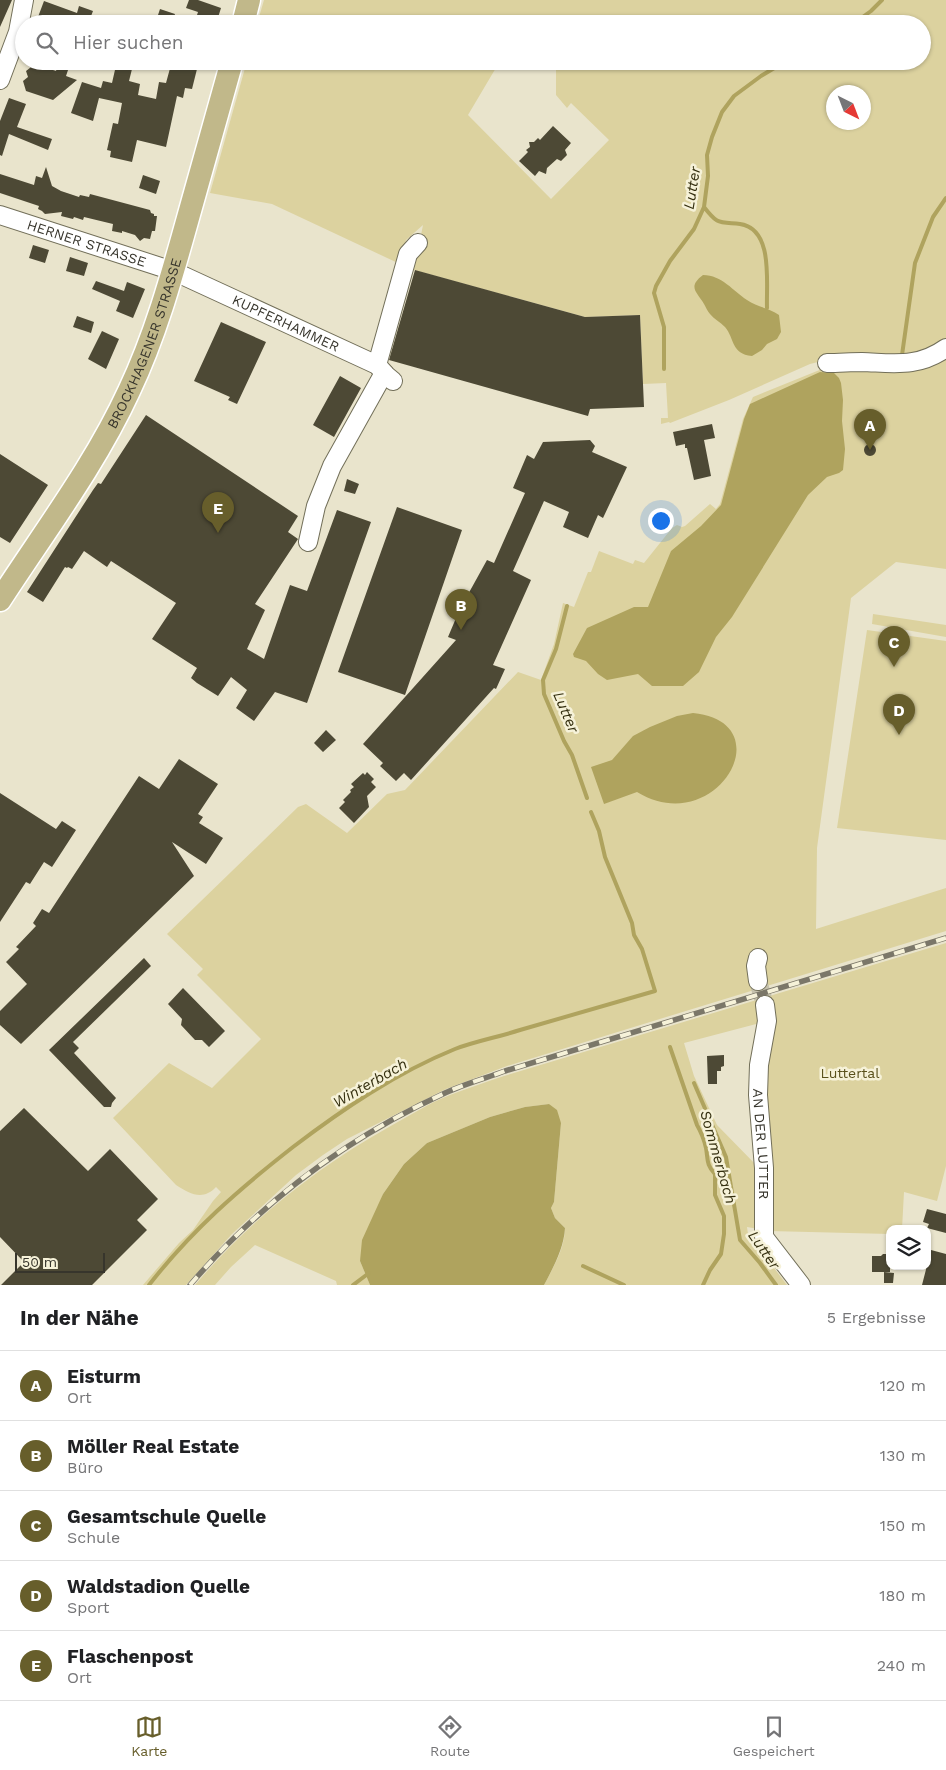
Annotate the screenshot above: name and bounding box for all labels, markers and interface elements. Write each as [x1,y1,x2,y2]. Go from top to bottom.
search box [15,15,931,70]
icon: search [33,29,61,57]
text: Hier suchen [73,31,184,54]
north arrow [826,85,871,130]
water label: Lutter [680,164,704,211]
street label: HERNER STRASSE [25,216,148,270]
street label: BROCKHAGENER STRASSE [104,256,184,431]
street label: KUPFERHAMMER [230,291,342,355]
pin: A [854,409,886,450]
pin: E [202,492,234,533]
your location [648,508,674,534]
pin: B [445,589,477,630]
pin: C [878,626,910,667]
water label: Lutter [549,689,583,736]
pin: D [883,694,915,735]
water label: Winterbach [330,1054,410,1112]
park label: Luttertal [820,1065,880,1081]
street label: AN DER LUTTER [750,1089,772,1199]
water label: Sommerbach [696,1108,740,1206]
map controls [886,1225,931,1270]
button: layers [886,1225,931,1270]
water label: Lutter [744,1227,784,1274]
scale bar [15,1250,105,1273]
text: 50 m [22,1254,57,1270]
text: In der Nähe [20,1305,139,1330]
text: 5 Ergebnisse [827,1308,926,1327]
text: Eisturm [67,1365,141,1388]
text: A [31,1376,41,1395]
text: 120 m [880,1376,926,1395]
text: Ort [67,1388,92,1407]
text: Möller Real Estate [67,1435,239,1458]
text: B [31,1446,41,1465]
text: 130 m [880,1446,926,1465]
text: Büro [67,1458,103,1477]
text: Gesamtschule Quelle [67,1505,266,1528]
text: C [31,1516,41,1535]
text: 150 m [880,1516,926,1535]
text: Schule [67,1528,120,1547]
text: Waldstadion Quelle [67,1575,250,1598]
text: D [30,1586,42,1605]
text: 180 m [879,1586,926,1605]
text: Sport [67,1598,110,1617]
text: Flaschenpost [67,1645,193,1668]
text: E [31,1656,41,1675]
text: 240 m [877,1656,926,1675]
text: Ort [67,1668,92,1687]
tab: Karte [131,1713,167,1759]
tab: Route [430,1713,470,1759]
tab: Gespeichert [733,1713,815,1759]

